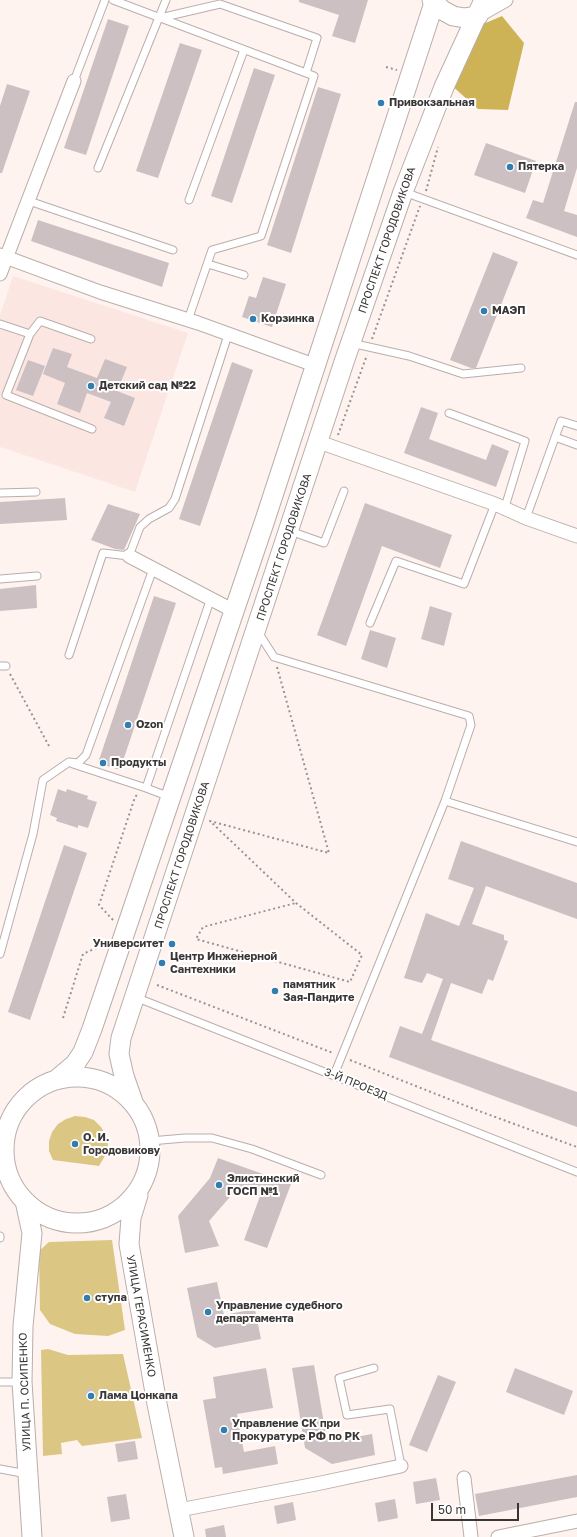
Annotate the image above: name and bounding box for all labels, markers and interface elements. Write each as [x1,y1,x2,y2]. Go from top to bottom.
place label: Привокзальная [389,96,475,110]
marker: Привокзальная [376,98,386,108]
place label: Пятерка [518,160,564,174]
marker: Пятерка [505,162,515,172]
street label: ПРОСПЕКТ ГОРОДОВИКОВА [356,165,418,315]
place label: МАЭП [492,304,525,318]
marker: МАЭП [479,306,489,316]
place label: Корзинка [261,312,314,326]
marker: Корзинка [248,314,258,324]
place label: Детский сад №22 [99,379,196,393]
marker: Детский сад №22 [86,381,96,391]
street label: ПРОСПЕКТ ГОРОДОВИКОВА [254,472,314,622]
place label: Ozon [136,718,163,732]
marker: Ozon [123,720,133,730]
place label: Продукты [111,756,166,770]
marker: Продукты [98,758,108,768]
street label: ПРОСПЕКТ ГОРОДОВИКОВА [152,780,212,930]
place label: Университет [93,937,164,951]
marker: Университет [167,939,177,949]
place label: Центр Инженерной Сантехники [170,950,277,976]
marker: Центр Инженерной Сантехники [157,958,167,968]
place label: памятник Зая-Пандите [283,978,354,1004]
marker: памятник Зая-Пандите [270,986,280,996]
street label: 3-Й ПРОЕЗД [322,1065,390,1103]
place label: О. И. Городовикову [83,1131,160,1157]
marker: О. И. Городовикову [70,1139,80,1149]
place label: Элистинский ГОСП №1 [227,1172,299,1198]
marker: Элистинский ГОСП №1 [214,1180,224,1190]
street label: УЛИЦА ГЕРАСИМЕНКО [124,1254,158,1378]
place label: ступа [95,1291,127,1305]
marker: ступа [82,1293,92,1303]
place label: Управление судебного департамента [216,1299,343,1325]
marker: Управление судебного департамента [203,1307,213,1317]
street label: УЛИЦА П. ОСИПЕНКО [16,1332,34,1452]
place label: Лама Цонкапа [99,1389,178,1403]
marker: Лама Цонкапа [86,1391,96,1401]
place label: Управление СК при Прокуратуре РФ по РК [232,1417,360,1443]
marker: Управление СК при Прокуратуре РФ по РК [219,1425,229,1435]
scale bar [433,1495,521,1521]
text: 50 m [438,1502,466,1517]

